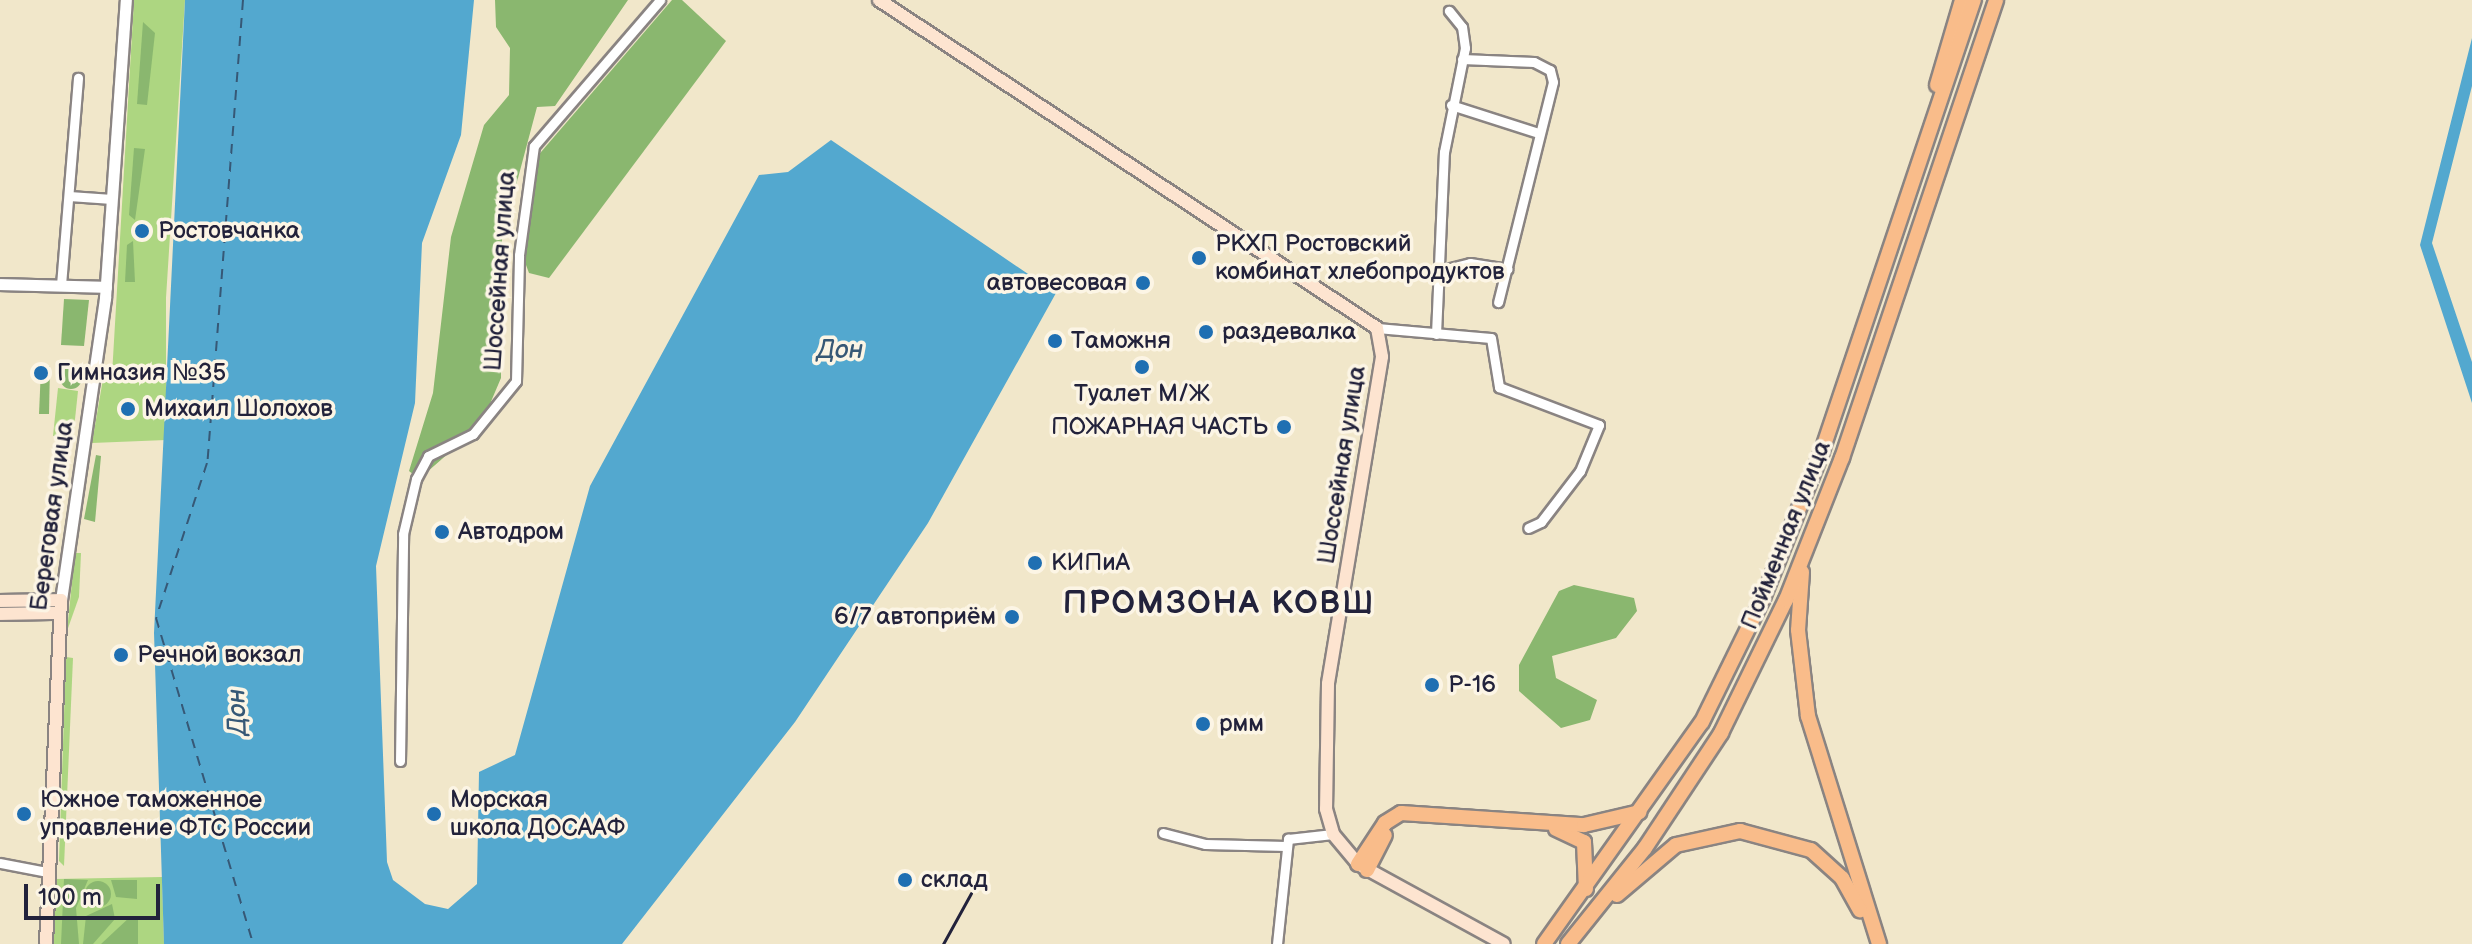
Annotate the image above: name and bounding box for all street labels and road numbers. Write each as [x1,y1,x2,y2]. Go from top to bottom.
street label: Шоссейная улица [479,170,521,372]
street label: Шоссейная улица [1312,364,1372,566]
street label: Береговая улица [24,419,80,613]
street label: Пойменная улица [1735,436,1837,634]

